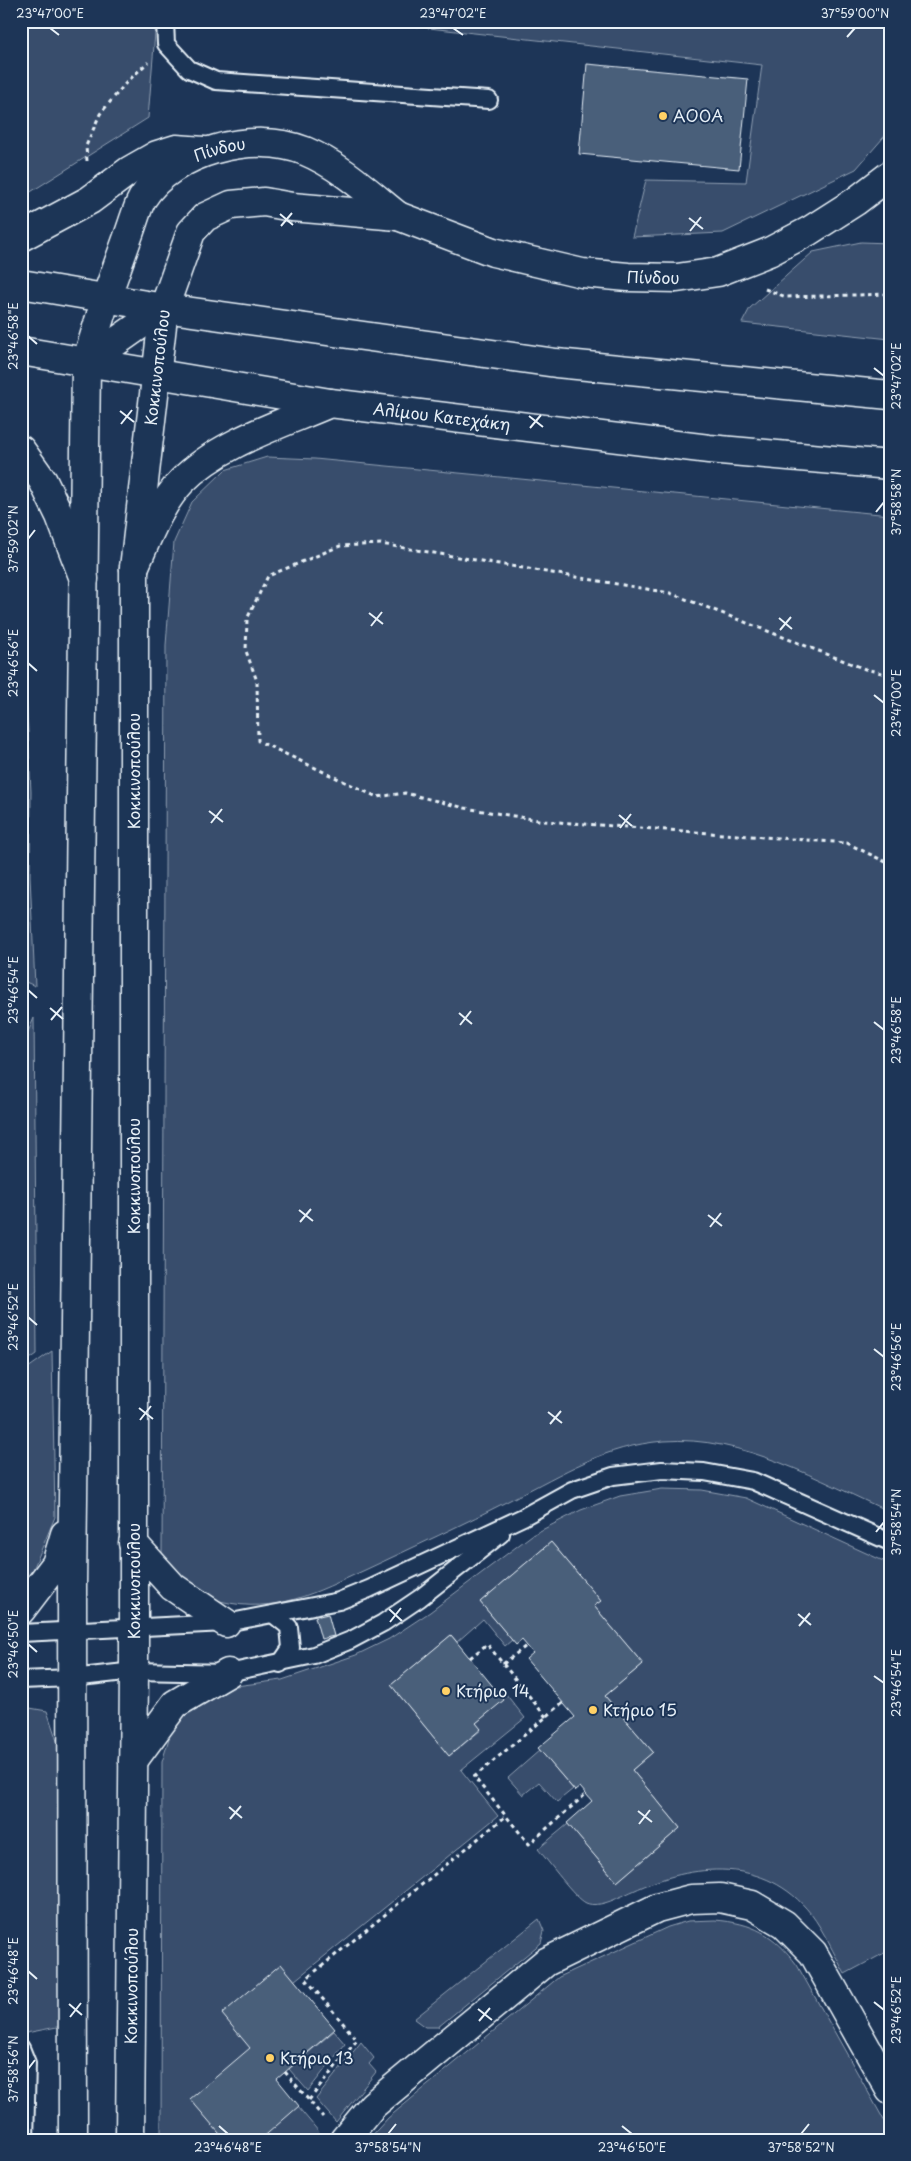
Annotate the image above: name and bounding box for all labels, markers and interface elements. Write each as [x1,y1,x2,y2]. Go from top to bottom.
text: 23°47'00"E [16,4,84,22]
text: 23°47'02"E [419,4,487,22]
text: 37°59'00"N [821,4,889,22]
place label: ΑΟΟΑ [673,103,723,127]
marker: ΑΟΟΑ [657,110,669,122]
street label: Πίνδου [189,131,247,167]
street label: Πίνδου [626,264,680,289]
text: 23°46'58"E [4,302,22,370]
street label: Κοκκινοπούλου [138,308,175,426]
text: 23°47'02"E [887,342,905,410]
street label: Αλίμου Κατεχάκη [372,395,512,436]
text: 37°58'58"N [887,469,905,535]
text: 37°59'02"N [4,505,22,573]
text: 23°46'56"E [4,629,22,697]
text: 23°47'00"E [887,669,905,737]
street label: Κοκκινοπούλου [121,713,145,829]
text: 23°46'54"E [4,956,22,1024]
text: 23°46'58"E [887,996,905,1064]
street label: Κοκκινοπούλου [121,1118,145,1234]
text: 23°46'52"E [4,1283,22,1351]
text: 23°46'56"E [887,1323,905,1391]
text: 37°58'54"N [887,1489,905,1556]
street label: Κοκκινοπούλου [121,1523,145,1639]
text: 23°46'50"E [4,1610,22,1678]
text: 23°46'54"E [887,1649,905,1717]
place label: Κτήριο 14 [456,1678,530,1702]
marker: Κτήριο 14 [440,1685,452,1697]
place label: Κτήριο 15 [603,1697,677,1721]
marker: Κτήριο 15 [587,1704,599,1716]
street label: Κοκκινοπούλου [118,1928,143,2044]
text: 23°46'48"E [4,1937,22,2005]
text: 23°46'52"E [887,1976,905,2044]
text: 37°58'56"N [4,2035,22,2103]
place label: Κτήριο 13 [280,2045,354,2069]
marker: Κτήριο 13 [264,2052,276,2064]
text: 23°46'48"E [194,2138,262,2156]
text: 37°58'54"N [355,2138,422,2156]
text: 23°46'50"E [598,2138,666,2156]
text: 37°58'52"N [767,2138,835,2156]

